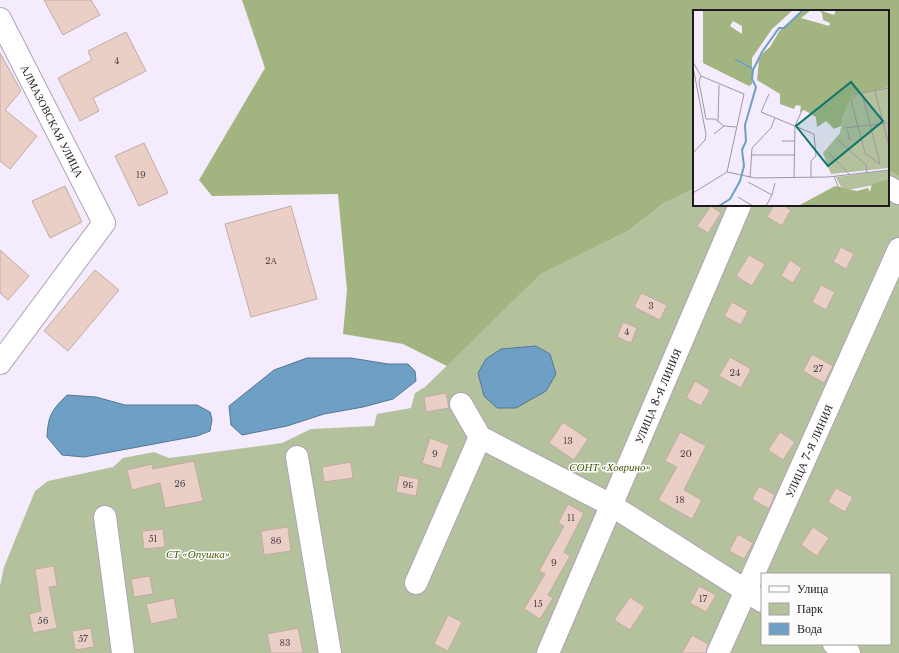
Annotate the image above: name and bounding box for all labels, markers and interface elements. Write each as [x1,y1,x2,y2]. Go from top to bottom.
inset map [693,10,889,206]
house number: 4 [114,55,120,66]
street label: АЛМАЗОВСКАЯ УЛИЦА [17,62,87,180]
house number: 19 [136,169,146,180]
house number: 2А [265,255,278,266]
house number: 3 [648,300,654,311]
house number: 4 [624,326,630,337]
street label: УЛИЦА 8-Я ЛИНИЯ [632,346,685,446]
house number: 27 [813,363,824,374]
house number: 24 [730,367,740,378]
street label: УЛИЦА 7-Я ЛИНИЯ [782,402,836,500]
house number: 13 [563,435,573,446]
house number: 9 [432,448,438,459]
house number: 20 [680,448,692,459]
park label: СОНТ «Ховрино» [569,460,651,474]
house number: 26 [174,478,186,489]
house number: 9Б [403,479,413,490]
house number: 18 [675,494,685,505]
house number: 11 [567,512,575,523]
house number: 51 [148,533,158,544]
house number: 86 [270,535,282,546]
park label: СТ «Опушка» [166,547,230,561]
house number: 9 [551,557,557,568]
legend [761,573,891,645]
text: Улица [797,581,829,596]
house number: 17 [699,593,708,604]
house number: 15 [533,598,543,609]
text: Парк [797,601,823,616]
house number: 56 [38,615,49,626]
text: Вода [797,621,823,636]
house number: 57 [78,633,88,644]
house number: 83 [280,637,291,648]

